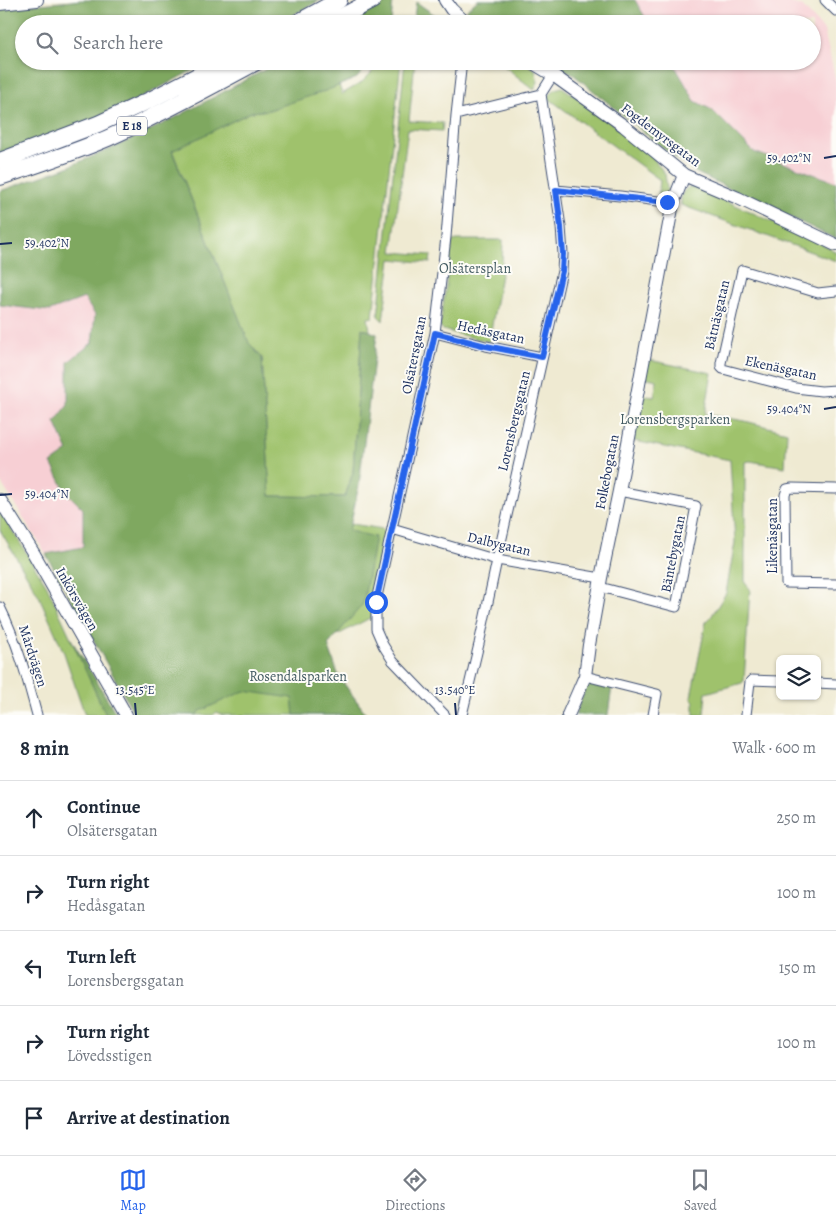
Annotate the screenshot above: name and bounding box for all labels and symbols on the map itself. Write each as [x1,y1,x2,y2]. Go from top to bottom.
street label: Fogdemyrsgatan [617,99,705,171]
road number: E 18 [117,116,147,136]
text: 59.402°N [767,150,811,166]
route end [656,191,679,214]
text: 59.402°N [25,235,69,251]
park label: Olsätersplan [439,259,511,278]
street label: Båtnäsgatan [700,278,734,352]
street label: Olsätersgatan [397,314,431,396]
street label: Hedåsgatan [456,316,527,348]
street label: Ekenäsgatan [743,351,819,385]
street label: Lorensbergsgatan [493,369,535,473]
text: 59.404°N [767,401,811,417]
park label: Lorensbergsparken [620,410,730,429]
street label: Folkebogatan [590,433,624,511]
text: 59.404°N [25,486,69,502]
street label: Likenäsgatan [763,498,782,574]
street label: Bäntebygatan [656,513,690,594]
street label: Dalbygatan [465,527,533,561]
street label: Inkörsvägen [51,564,103,635]
route start [365,591,388,614]
street label: Mårdvägen [14,622,52,690]
park label: Rosendalsparken [249,667,347,686]
text: 13.545°E [115,682,155,698]
text: 13.540°E [435,682,475,698]

